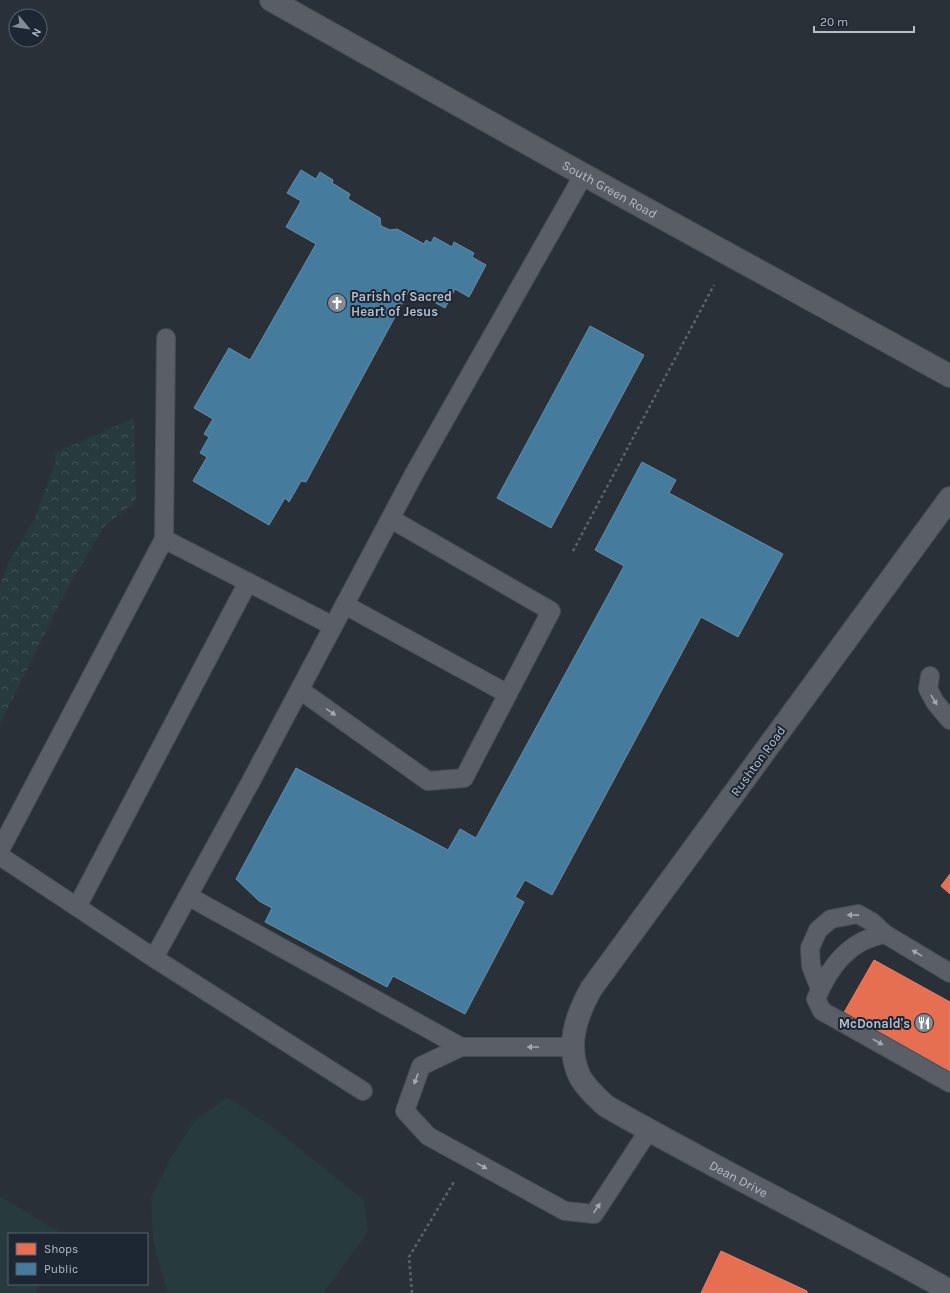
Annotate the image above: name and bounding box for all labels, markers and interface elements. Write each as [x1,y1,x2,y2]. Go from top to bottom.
north arrow [8,8,48,48]
scale bar [814,8,914,34]
text: 20 m [820,15,848,29]
text: N [29,26,44,39]
street label: South Green Road [560,157,660,221]
place label: Parish of Sacred Heart of Jesus [351,289,452,319]
church icon: Parish of Sacred Heart of Jesus [326,292,348,314]
one-way arrow [931,694,938,706]
one-way arrow [326,708,337,716]
street label: Rushton Road [727,723,789,799]
one-way arrow [846,912,859,918]
one-way arrow [912,949,922,957]
restaurant icon: McDonald's [913,1012,935,1034]
place label: McDonald's [839,1016,910,1031]
one-way arrow [872,1039,884,1046]
one-way arrow [526,1044,539,1050]
one-way arrow [413,1073,419,1085]
street label: Dean Drive [707,1157,771,1200]
one-way arrow [476,1162,488,1169]
one-way arrow [593,1203,601,1214]
legend [8,1233,148,1285]
text: Shops [44,1242,78,1256]
text: Public [44,1262,78,1276]

